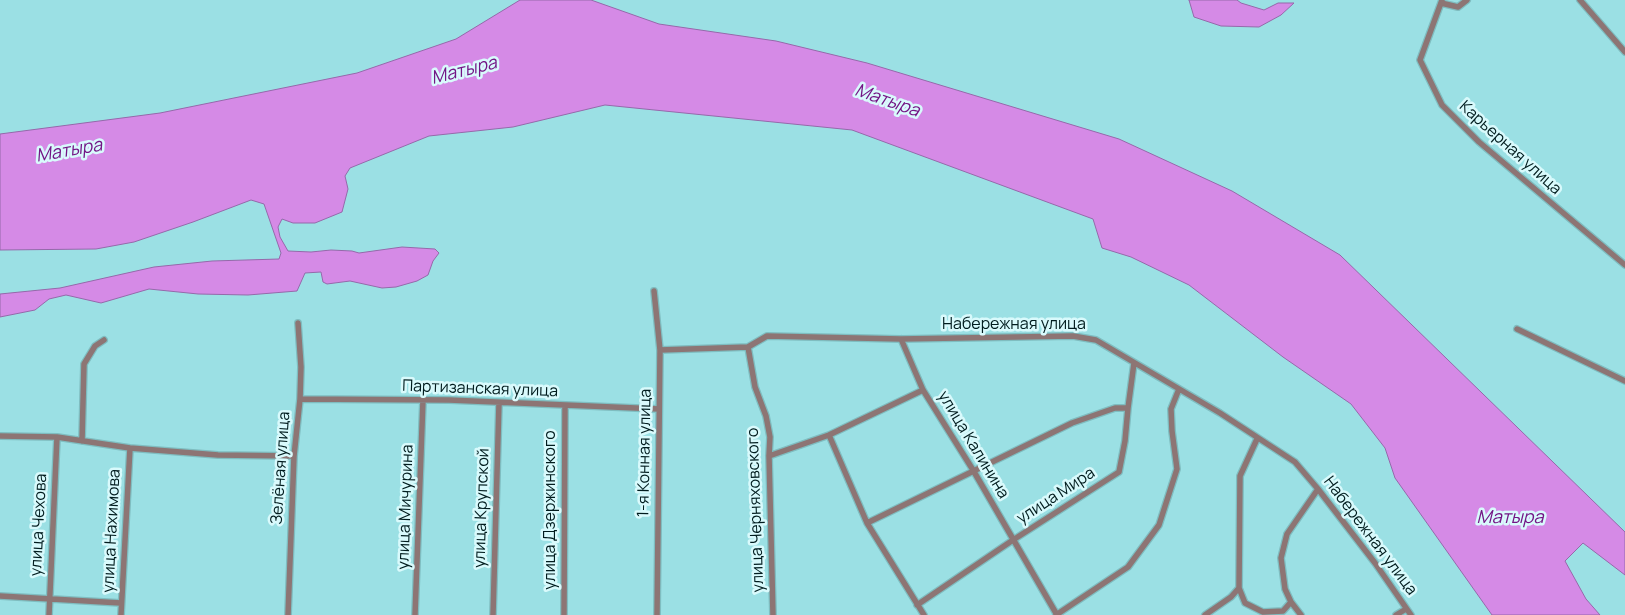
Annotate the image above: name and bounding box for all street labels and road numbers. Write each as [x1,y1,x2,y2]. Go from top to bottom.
street label: Карьерная улица [1455,97,1565,199]
street label: Набережная улица [942,315,1086,335]
street label: Партизанская улица [402,377,558,401]
street label: улица Калинина [933,388,1013,502]
street label: 1-я Конная улица [634,389,656,517]
street label: Зелёная улица [267,411,295,525]
street label: улица Черняховского [744,427,768,593]
street label: улица Дзержинского [541,430,561,590]
street label: улица Мичурина [394,444,418,570]
street label: улица Крупской [470,448,494,568]
street label: улица Мира [1013,464,1099,528]
street label: улица Нахимова [99,469,125,593]
street label: улица Чехова [27,473,51,577]
street label: Набережная улица [1319,473,1421,599]

